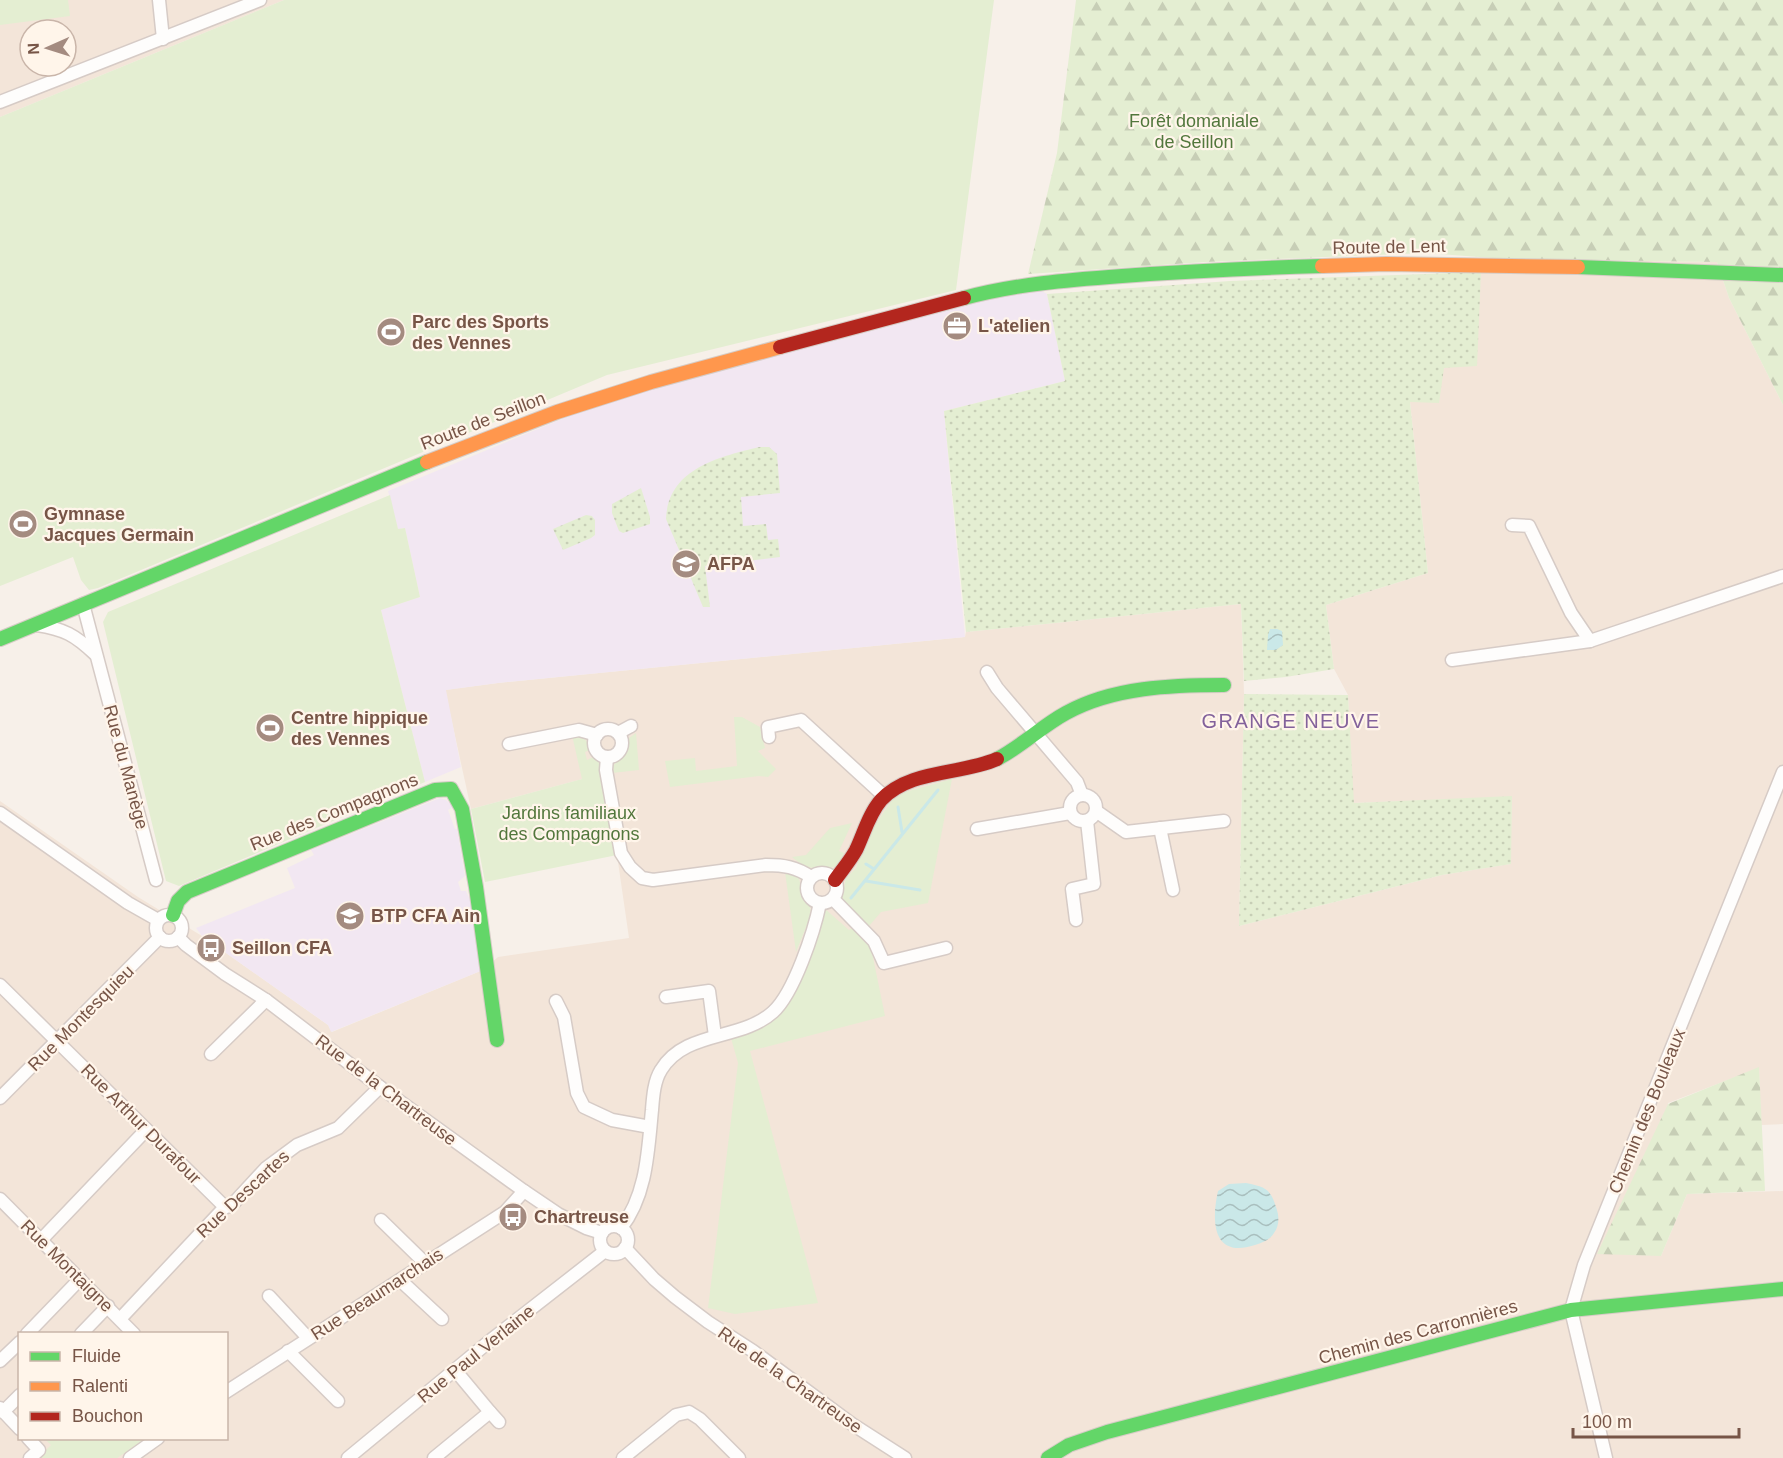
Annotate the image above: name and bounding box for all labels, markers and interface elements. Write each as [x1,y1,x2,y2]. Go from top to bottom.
north arrow [18,18,78,78]
text: N [25,43,42,55]
park label: Forêt domaniale de Seillon [1129,111,1259,152]
street label: Route de Lent [1332,236,1446,258]
office icon: L'atelien [941,310,973,342]
place label: Parc des Sports des Vennes [412,312,549,353]
sports icon: Parc des Sports des Vennes [375,316,407,348]
place label: L'atelien [978,316,1050,336]
street label: Route de Seillon [418,388,548,454]
place label: Gymnase Jacques Germain [44,504,194,545]
sports icon: Gymnase Jacques Germain [7,508,39,540]
school or university icon: AFPA [670,548,702,580]
place label: AFPA [707,554,755,574]
street label: Rue du Manège [100,703,152,831]
place label: Centre hippique des Vennes [291,708,428,749]
district label: GRANGE NEUVE [1201,710,1381,732]
sports icon: Centre hippique des Vennes [254,712,286,744]
street label: Rue des Compagnons [247,769,421,855]
park label: Jardins familiaux des Compagnons [498,803,640,844]
school or university icon: BTP CFA Ain [334,900,366,932]
place label: BTP CFA Ain [371,906,480,926]
bus stop icon: Seillon CFA [195,932,227,964]
place label: Seillon CFA [232,938,332,958]
street label: Rue Montesquieu [24,961,138,1075]
street label: Chemin des Bouleaux [1605,1026,1689,1196]
street label: Rue de la Chartreuse [312,1031,460,1149]
street label: Rue Arthur Durafour [77,1060,205,1188]
street label: Rue Descartes [193,1146,293,1242]
bus stop icon: Chartreuse [497,1201,529,1233]
place label: Chartreuse [534,1207,629,1227]
street label: Rue Montaigne [17,1216,117,1316]
street label: Rue Beaumarchais [307,1244,447,1344]
street label: Chemin des Carronnières [1316,1296,1520,1368]
street label: Rue Paul Verlaine [414,1301,538,1407]
street label: Rue de la Chartreuse [714,1323,866,1437]
legend [18,1332,228,1440]
text: Fluide [72,1346,121,1366]
text: Ralenti [72,1376,128,1396]
scale bar [1573,1401,1740,1439]
text: Bouchon [72,1406,143,1426]
text: 100 m [1582,1412,1632,1432]

